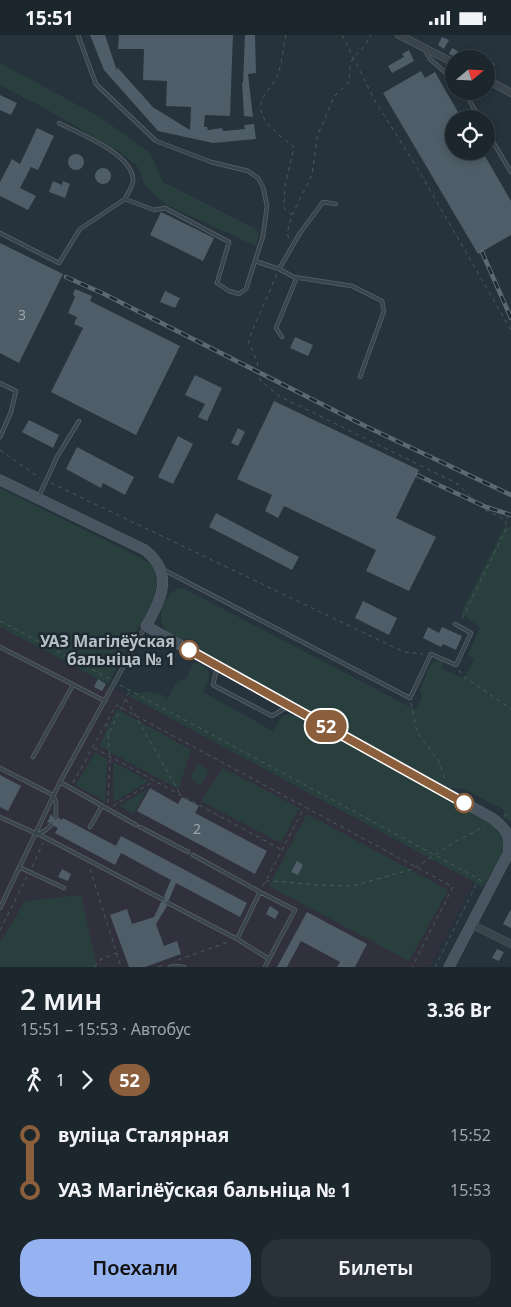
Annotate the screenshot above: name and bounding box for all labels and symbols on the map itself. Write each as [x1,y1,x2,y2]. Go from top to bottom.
north arrow [445,50,495,100]
house number: 3 [18,305,26,324]
place label: УАЗ Магілёўская бальніца № 1 [40,630,175,670]
marker: УАЗ Магілёўская бальніца № 1 [179,640,199,660]
line badge: 52 [304,710,348,742]
unlabelled marker [454,793,474,813]
house number: 2 [193,819,201,838]

